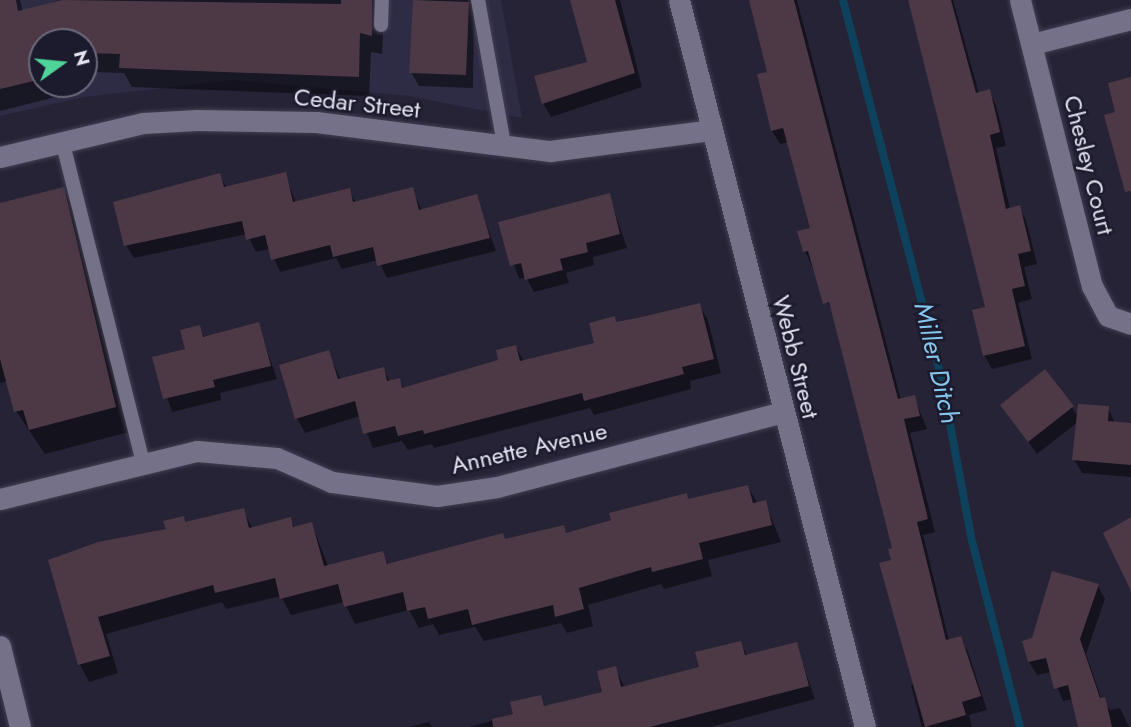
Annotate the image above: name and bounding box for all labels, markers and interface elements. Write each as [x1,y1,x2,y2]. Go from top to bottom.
north arrow [28,28,98,98]
text: N [67,47,97,69]
street label: Cedar Street [292,82,422,124]
street label: Chesley Court [1058,92,1120,238]
street label: Webb Street [767,292,825,422]
water label: Miller Ditch [907,300,965,426]
street label: Annette Avenue [448,416,610,480]

